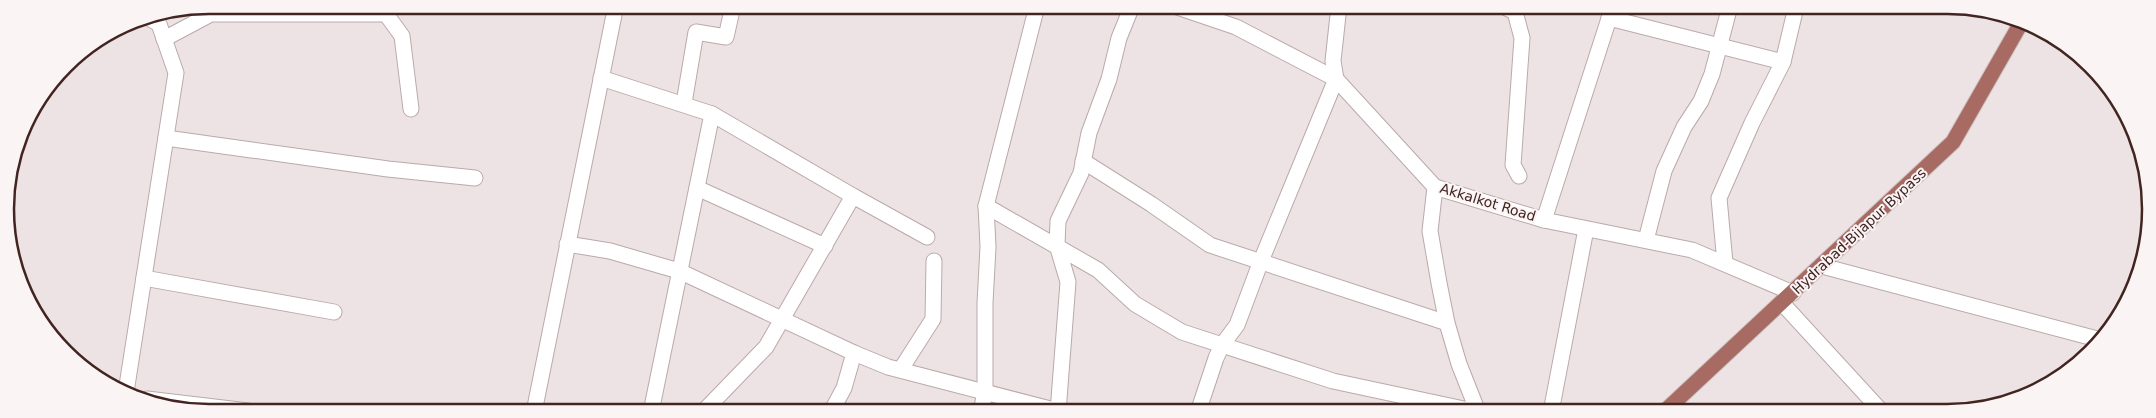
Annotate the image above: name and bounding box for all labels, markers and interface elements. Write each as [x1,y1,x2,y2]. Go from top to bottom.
street label: Hydrabad-Bijapur Bypass [1789,165,1929,297]
street label: Akkalkot Road [1438,180,1538,224]

